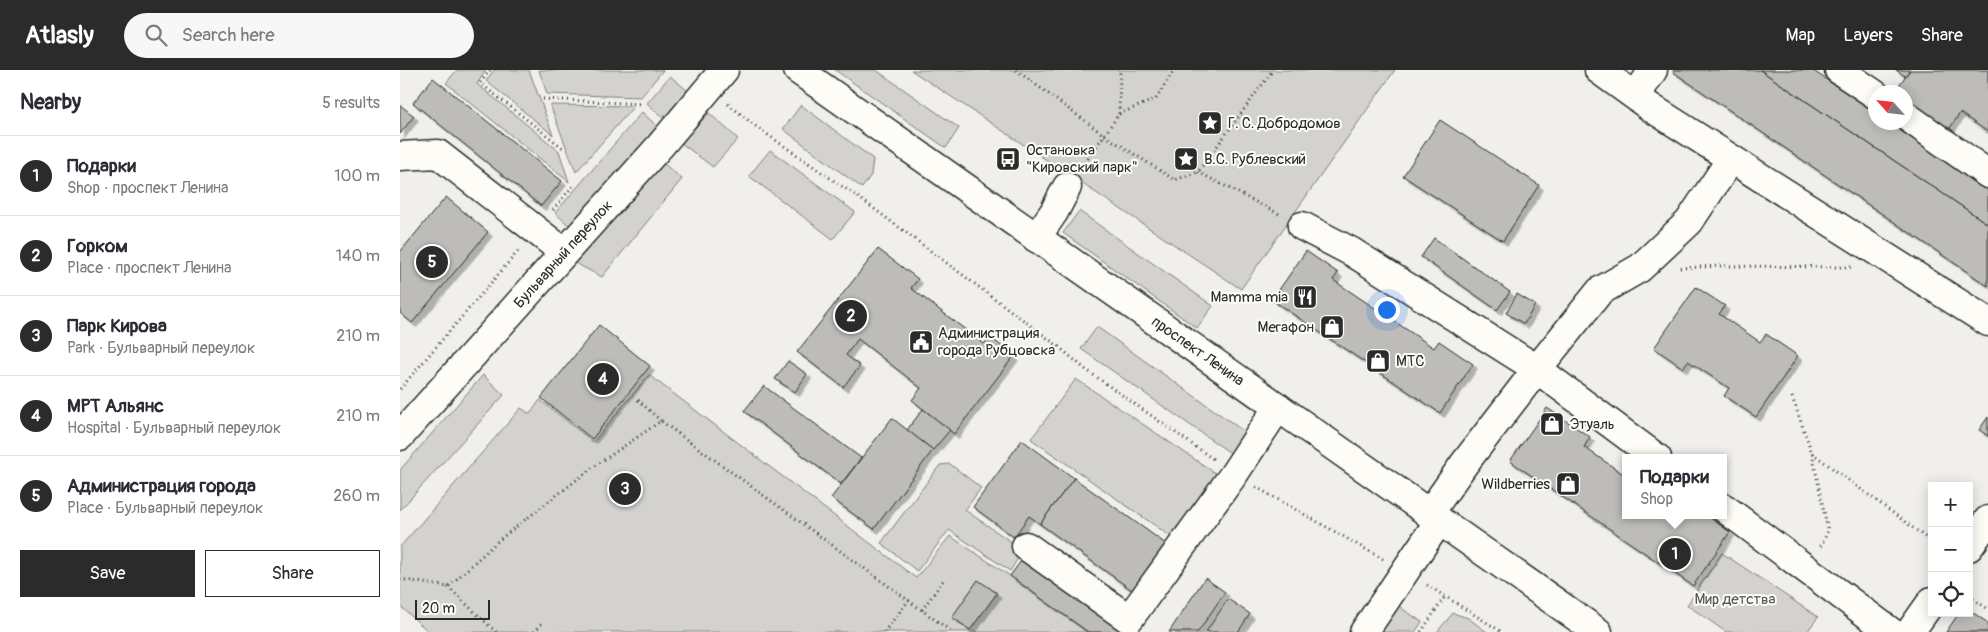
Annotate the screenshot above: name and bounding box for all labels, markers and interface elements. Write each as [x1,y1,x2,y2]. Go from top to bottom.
search box [124,13,474,58]
text: Atlasly [25,21,94,50]
icon: search [142,21,170,49]
text: Search here [182,23,275,47]
text: Map [1786,24,1815,47]
text: Layers [1843,24,1893,47]
text: Share [1921,24,1963,47]
north arrow [1868,85,1913,130]
text: Nearby [20,89,81,116]
text: 5 results [322,93,380,113]
place icon: Г. С. Добродомов [1197,110,1223,136]
place label: Г. С. Добродомов [1228,114,1341,133]
place label: Остановка "Кировский парк" [1026,141,1138,177]
bus stop icon: Остановка "Кировский парк" [995,146,1021,172]
place icon: В.С. Рублевский [1173,146,1199,172]
place label: В.С. Рублевский [1204,150,1306,169]
text: Подарки [67,154,136,178]
text: 1 [33,166,39,186]
text: 100 m [334,166,380,186]
text: Shop · проспект Ленина [67,178,228,198]
street label: Бульварный переулок [510,196,617,312]
text: Горком [67,234,128,258]
pin: 5 [416,243,448,281]
text: 2 [32,246,40,266]
text: 140 m [336,246,380,266]
text: Place · проспект Ленина [67,258,231,278]
restaurant icon: Mamma mia [1292,284,1318,310]
place label: Mamma mia [1210,288,1288,307]
pin: 2 [835,297,867,335]
your location [1374,297,1400,323]
street label: проспект Ленина [1148,312,1248,390]
text: Парк Кирова [67,314,167,338]
shop icon: Мегафон [1319,314,1345,340]
place label: Мегафон [1258,318,1314,337]
place label: Администрация города Рубцовска [938,324,1055,360]
text: 3 [32,326,40,346]
text: 210 m [336,326,380,346]
public building icon: Администрация города Рубцовска [908,329,934,355]
text: Park · Бульварный переулок [67,338,255,358]
shop icon: МТС [1365,348,1391,374]
place label: МТС [1396,352,1424,371]
pin: 4 [587,360,619,398]
text: МРТ Альянс [67,394,164,418]
text: 4 [31,406,41,426]
text: 210 m [336,406,380,426]
shop icon: Этуаль [1539,411,1565,437]
place label: Этуаль [1570,415,1615,434]
text: Hospital · Бульварный переулок [67,418,281,438]
popup [1622,454,1727,519]
text: Подарки [1640,465,1709,489]
pin: 3 [609,470,641,508]
shop icon: Wildberries [1555,471,1581,497]
text: Администрация города [67,474,256,498]
place label: Wildberries [1481,475,1550,494]
map controls [1928,482,1973,617]
button: + [1928,482,1973,527]
text: 5 [32,486,40,506]
text: 260 m [333,486,380,506]
text: Shop [1640,489,1673,509]
text: Place · Бульварный переулок [67,498,263,518]
button: − [1928,527,1973,572]
pin: 1 [1659,535,1691,573]
button: Save [20,550,195,597]
button: Share [205,550,380,597]
button: locate [1928,572,1973,617]
park label: Мир детства [1695,590,1775,609]
scale bar [415,597,490,620]
text: 20 m [422,600,455,617]

